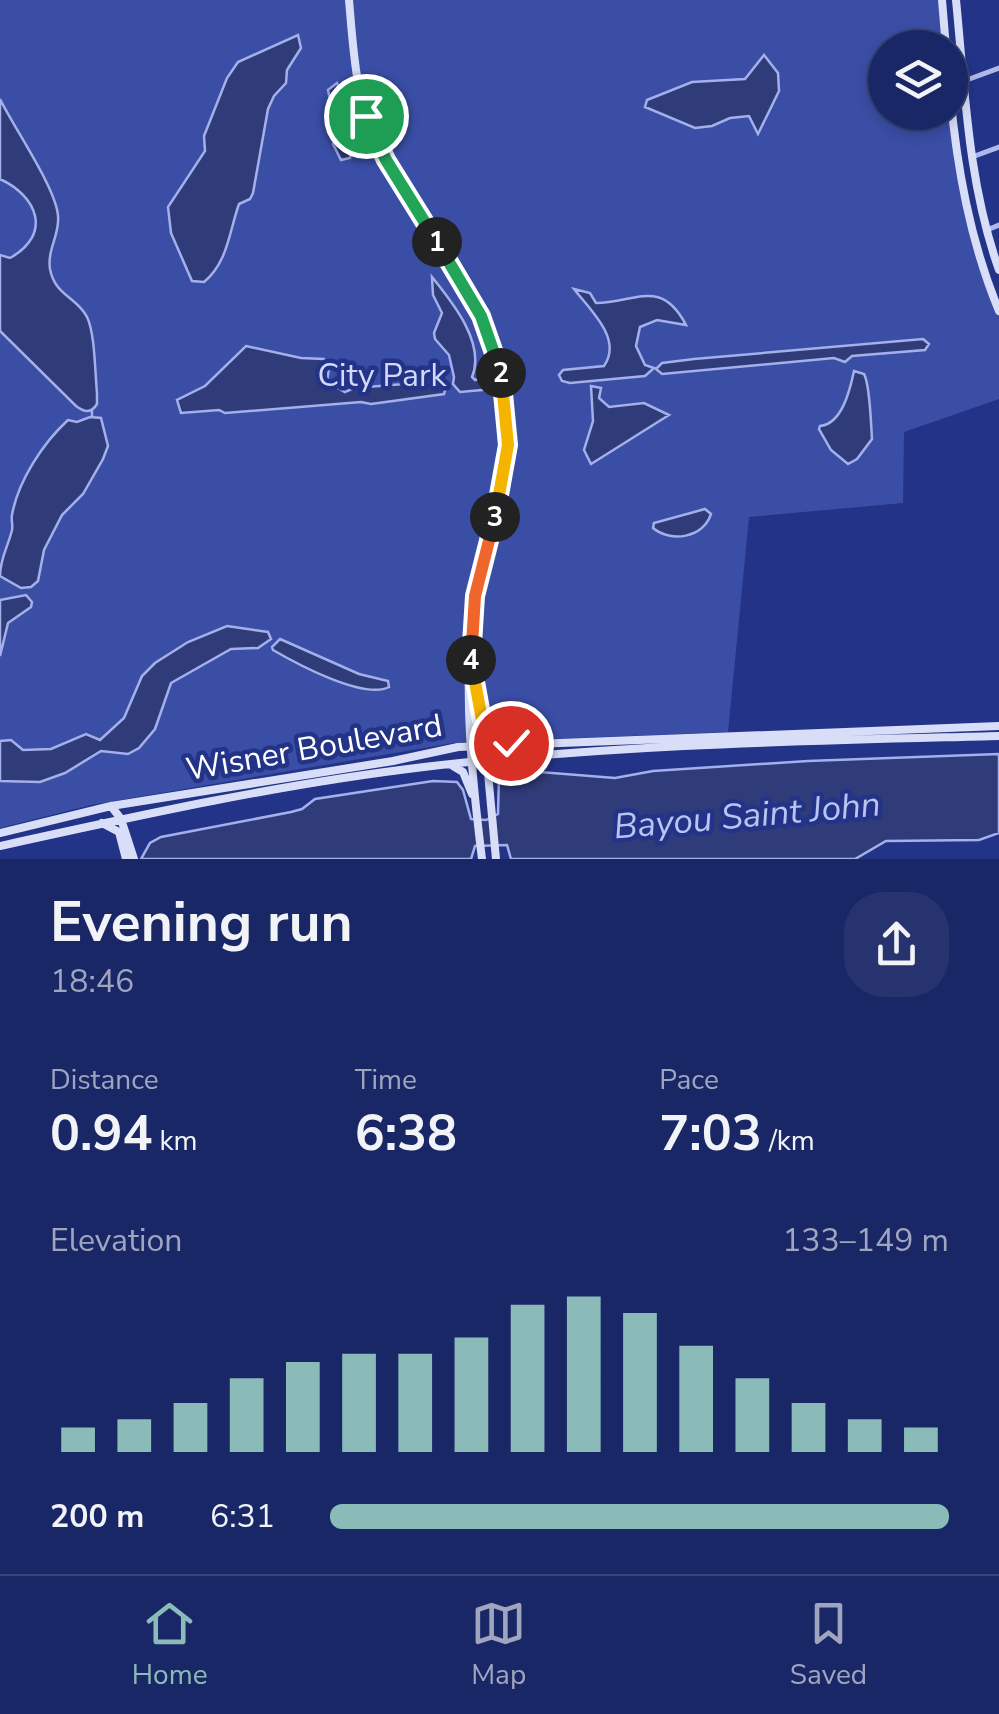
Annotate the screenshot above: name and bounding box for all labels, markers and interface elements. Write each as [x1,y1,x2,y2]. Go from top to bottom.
map controls [868,30,968,130]
button: layers [868,30,968,130]
pin [324,74,409,159]
icon: arrive [339,89,394,144]
pin: 1 [412,217,462,267]
text: 1 [429,223,445,261]
pin: 2 [476,348,526,398]
park label: City Park [318,354,447,397]
text: 2 [493,354,509,392]
pin: 3 [470,492,520,542]
text: 3 [487,498,503,536]
pin: 4 [446,635,496,685]
text: 4 [463,641,479,679]
pin [469,701,554,786]
street label: Wisner Boulevard [183,704,446,791]
icon: check [484,716,539,771]
water label: Bayou Saint John [612,780,882,851]
text: Evening run [50,885,353,960]
button: share [844,892,949,997]
text: 18:46 [50,960,134,1003]
text: Distance [50,1061,159,1099]
text: Time [355,1061,417,1099]
text: Pace [659,1061,719,1099]
text: 0.94 [50,1099,152,1168]
text: 6:38 [355,1099,457,1168]
text: 7:03 [659,1099,762,1168]
text: km [152,1122,198,1160]
text: /km [762,1122,815,1160]
text: Elevation [50,1219,183,1262]
text: 133–149 m [782,1219,949,1262]
text: 200 m [50,1495,144,1538]
text: 6:31 [210,1495,275,1538]
tab: Home [132,1596,208,1694]
tab: Map [471,1596,526,1694]
tab: Saved [790,1596,867,1694]

